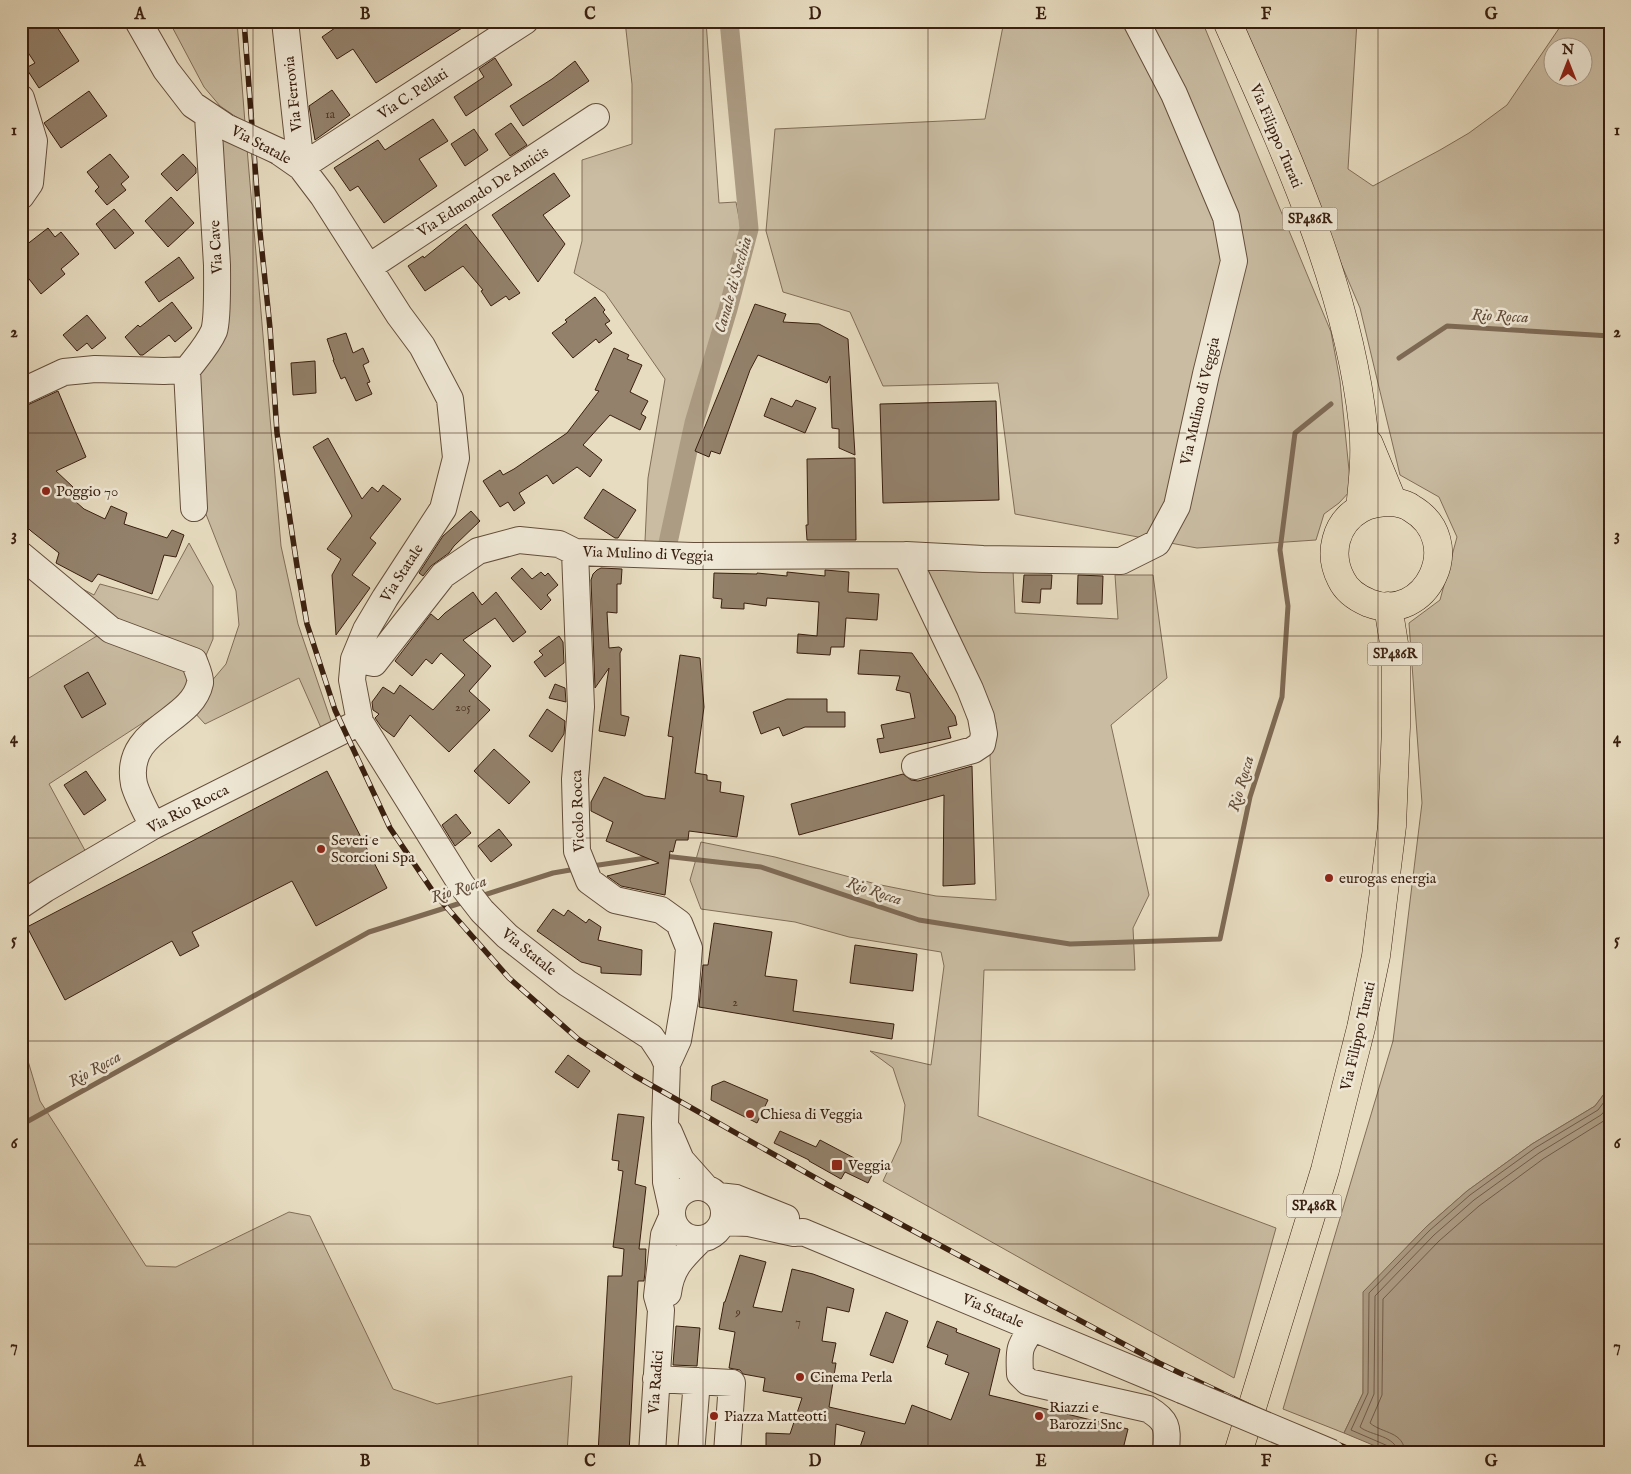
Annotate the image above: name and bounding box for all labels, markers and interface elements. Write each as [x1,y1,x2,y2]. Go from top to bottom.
text: A [134,5,147,25]
text: B [360,5,371,25]
text: C [584,5,596,25]
text: D [809,5,822,25]
text: E [1035,5,1047,25]
text: F [1261,5,1272,25]
text: G [1485,5,1498,25]
north arrow [1544,38,1594,88]
text: N [1561,41,1574,59]
street label: Via Ferrovia [280,55,307,134]
street label: Via C. Pellati [373,64,452,124]
street label: Via Filippo Turati [1245,80,1307,191]
house number: 1a [325,107,336,122]
text: 1 [11,121,17,141]
street label: Via Statale [227,121,294,169]
text: 1 [1614,121,1620,141]
street label: Via Edmondo De Amicis [413,143,552,242]
road number: SP486R [1282,208,1338,230]
street label: Via Cave [205,219,227,275]
water label: Canale di Secchia [711,234,757,336]
water label: Rio Rocca [1471,306,1529,328]
text: 2 [10,323,18,343]
text: 2 [1613,323,1621,343]
street label: Via Mulino di Veggia [1176,335,1224,468]
place label: Poggio 70 [56,482,118,501]
marker: Poggio 70 [40,485,52,497]
text: 3 [11,526,17,546]
text: 3 [1614,526,1620,546]
street label: Via Statale [376,540,428,606]
street label: Via Mulino di Veggia [581,542,714,566]
road number: SP486R [1368,642,1422,666]
house number: 205 [455,700,472,715]
text: 4 [10,729,19,749]
text: 4 [1613,729,1622,749]
water label: Rio Rocca [1225,754,1259,814]
street label: Vicolo Rocca [567,769,589,854]
street label: Via Rio Rocca [143,780,232,838]
place label: Severi e Scorcioni Spa [331,831,415,867]
marker: Severi e Scorcioni Spa [315,843,327,855]
place label: eurogas energia [1339,869,1437,888]
water label: Rio Rocca [429,872,489,908]
marker: eurogas energia [1323,872,1335,884]
water label: Rio Rocca [844,873,904,911]
street label: Via Statale [497,923,560,980]
text: 5 [11,931,17,951]
text: 5 [1614,931,1620,951]
street label: Via Filippo Turati [1336,980,1380,1093]
house number: 2 [732,995,738,1010]
water label: Rio Rocca [65,1047,125,1093]
place label: Chiesa di Veggia [760,1105,863,1124]
marker: Chiesa di Veggia [744,1108,756,1120]
text: 6 [11,1134,19,1154]
text: 6 [1614,1134,1622,1154]
place label: Veggia [847,1156,891,1175]
marker: Veggia [830,1158,844,1172]
road number: SP486R [1286,1194,1342,1218]
street label: Via Statale [958,1289,1027,1333]
house number: 9 [734,1305,741,1320]
house number: 7 [795,1315,801,1330]
text: 7 [10,1337,18,1357]
text: 7 [1613,1337,1621,1357]
street label: Via Radici [644,1350,668,1415]
place label: Cinema Perla [810,1368,893,1387]
marker: Cinema Perla [794,1371,806,1383]
place label: Riazzi e Barozzi Snc [1049,1398,1122,1434]
place label: Piazza Matteotti [724,1407,827,1426]
marker: Piazza Matteotti [708,1410,720,1422]
marker: Riazzi e Barozzi Snc [1033,1410,1045,1422]
text: A [134,1452,147,1472]
text: B [360,1452,371,1472]
text: C [584,1452,596,1472]
text: D [809,1452,822,1472]
text: E [1035,1452,1047,1472]
text: F [1261,1452,1272,1472]
text: G [1485,1452,1498,1472]

